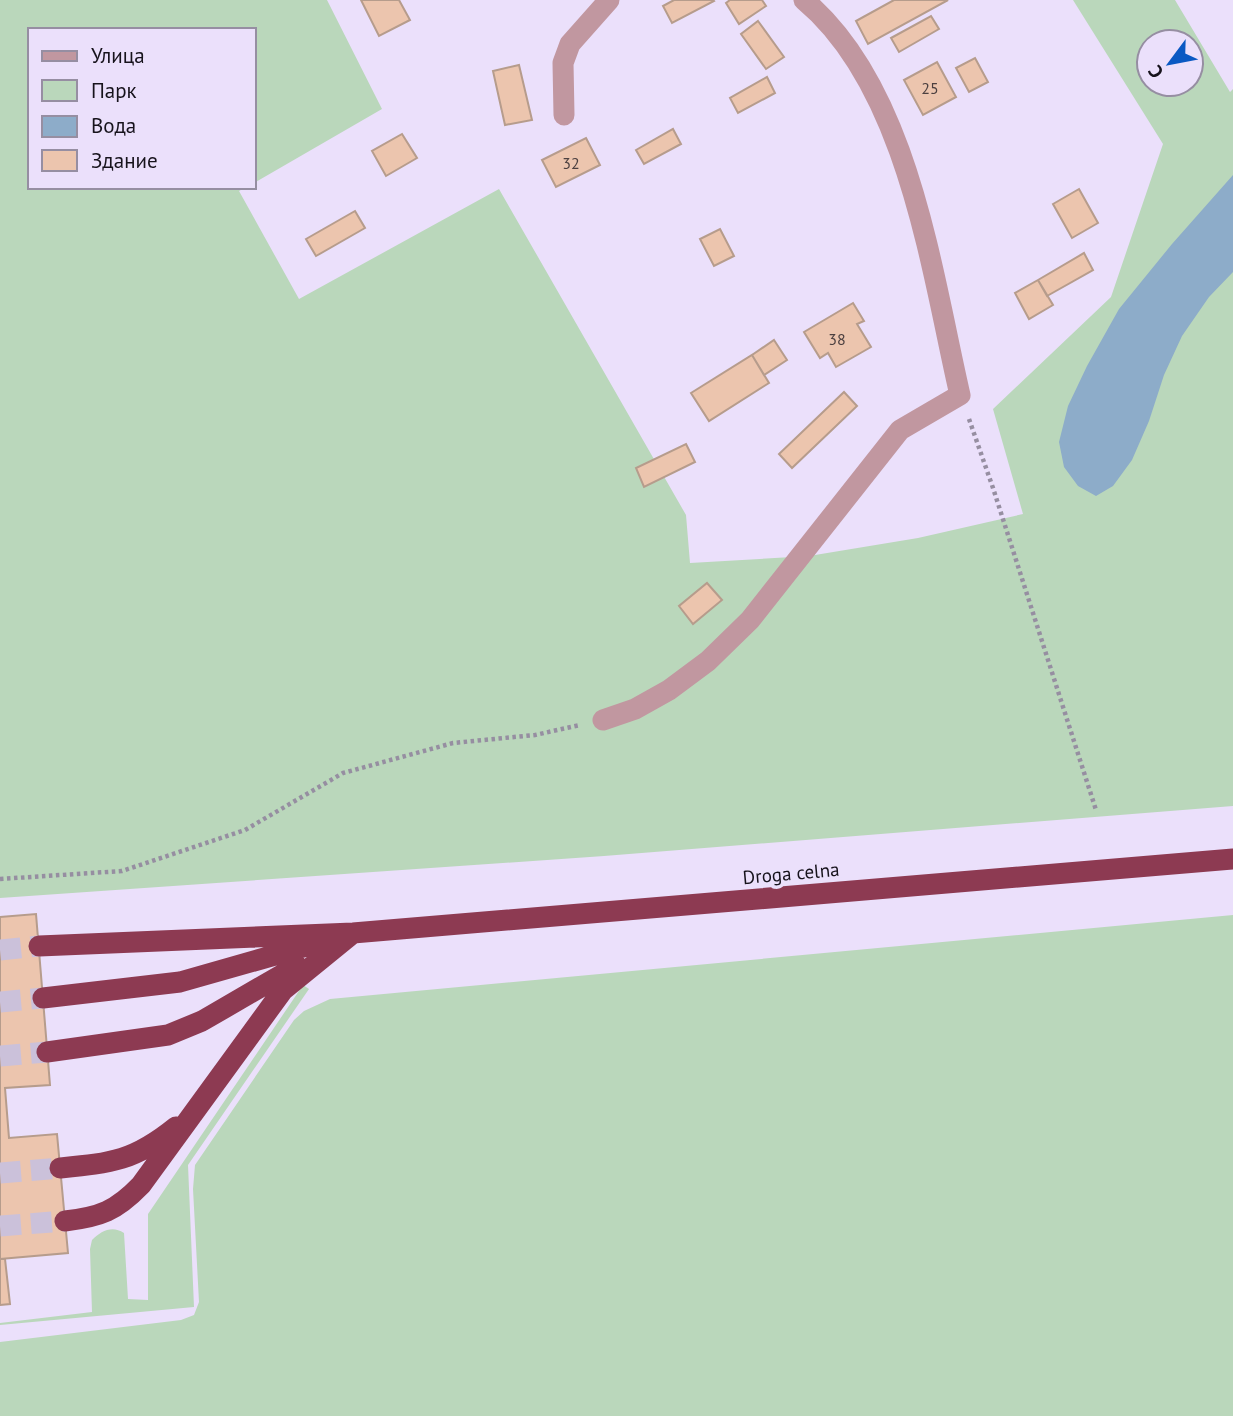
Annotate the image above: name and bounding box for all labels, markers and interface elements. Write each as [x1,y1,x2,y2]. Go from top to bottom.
legend [28,28,256,189]
north arrow [1135,28,1205,98]
text: Улица [91,42,145,69]
text: С [1142,61,1169,83]
text: Парк [91,77,137,104]
house number: 25 [921,78,939,98]
text: Вода [91,112,136,139]
text: Здание [91,147,158,174]
house number: 32 [562,153,580,173]
house number: 38 [828,329,846,349]
street label: Droga celna [742,857,840,889]

